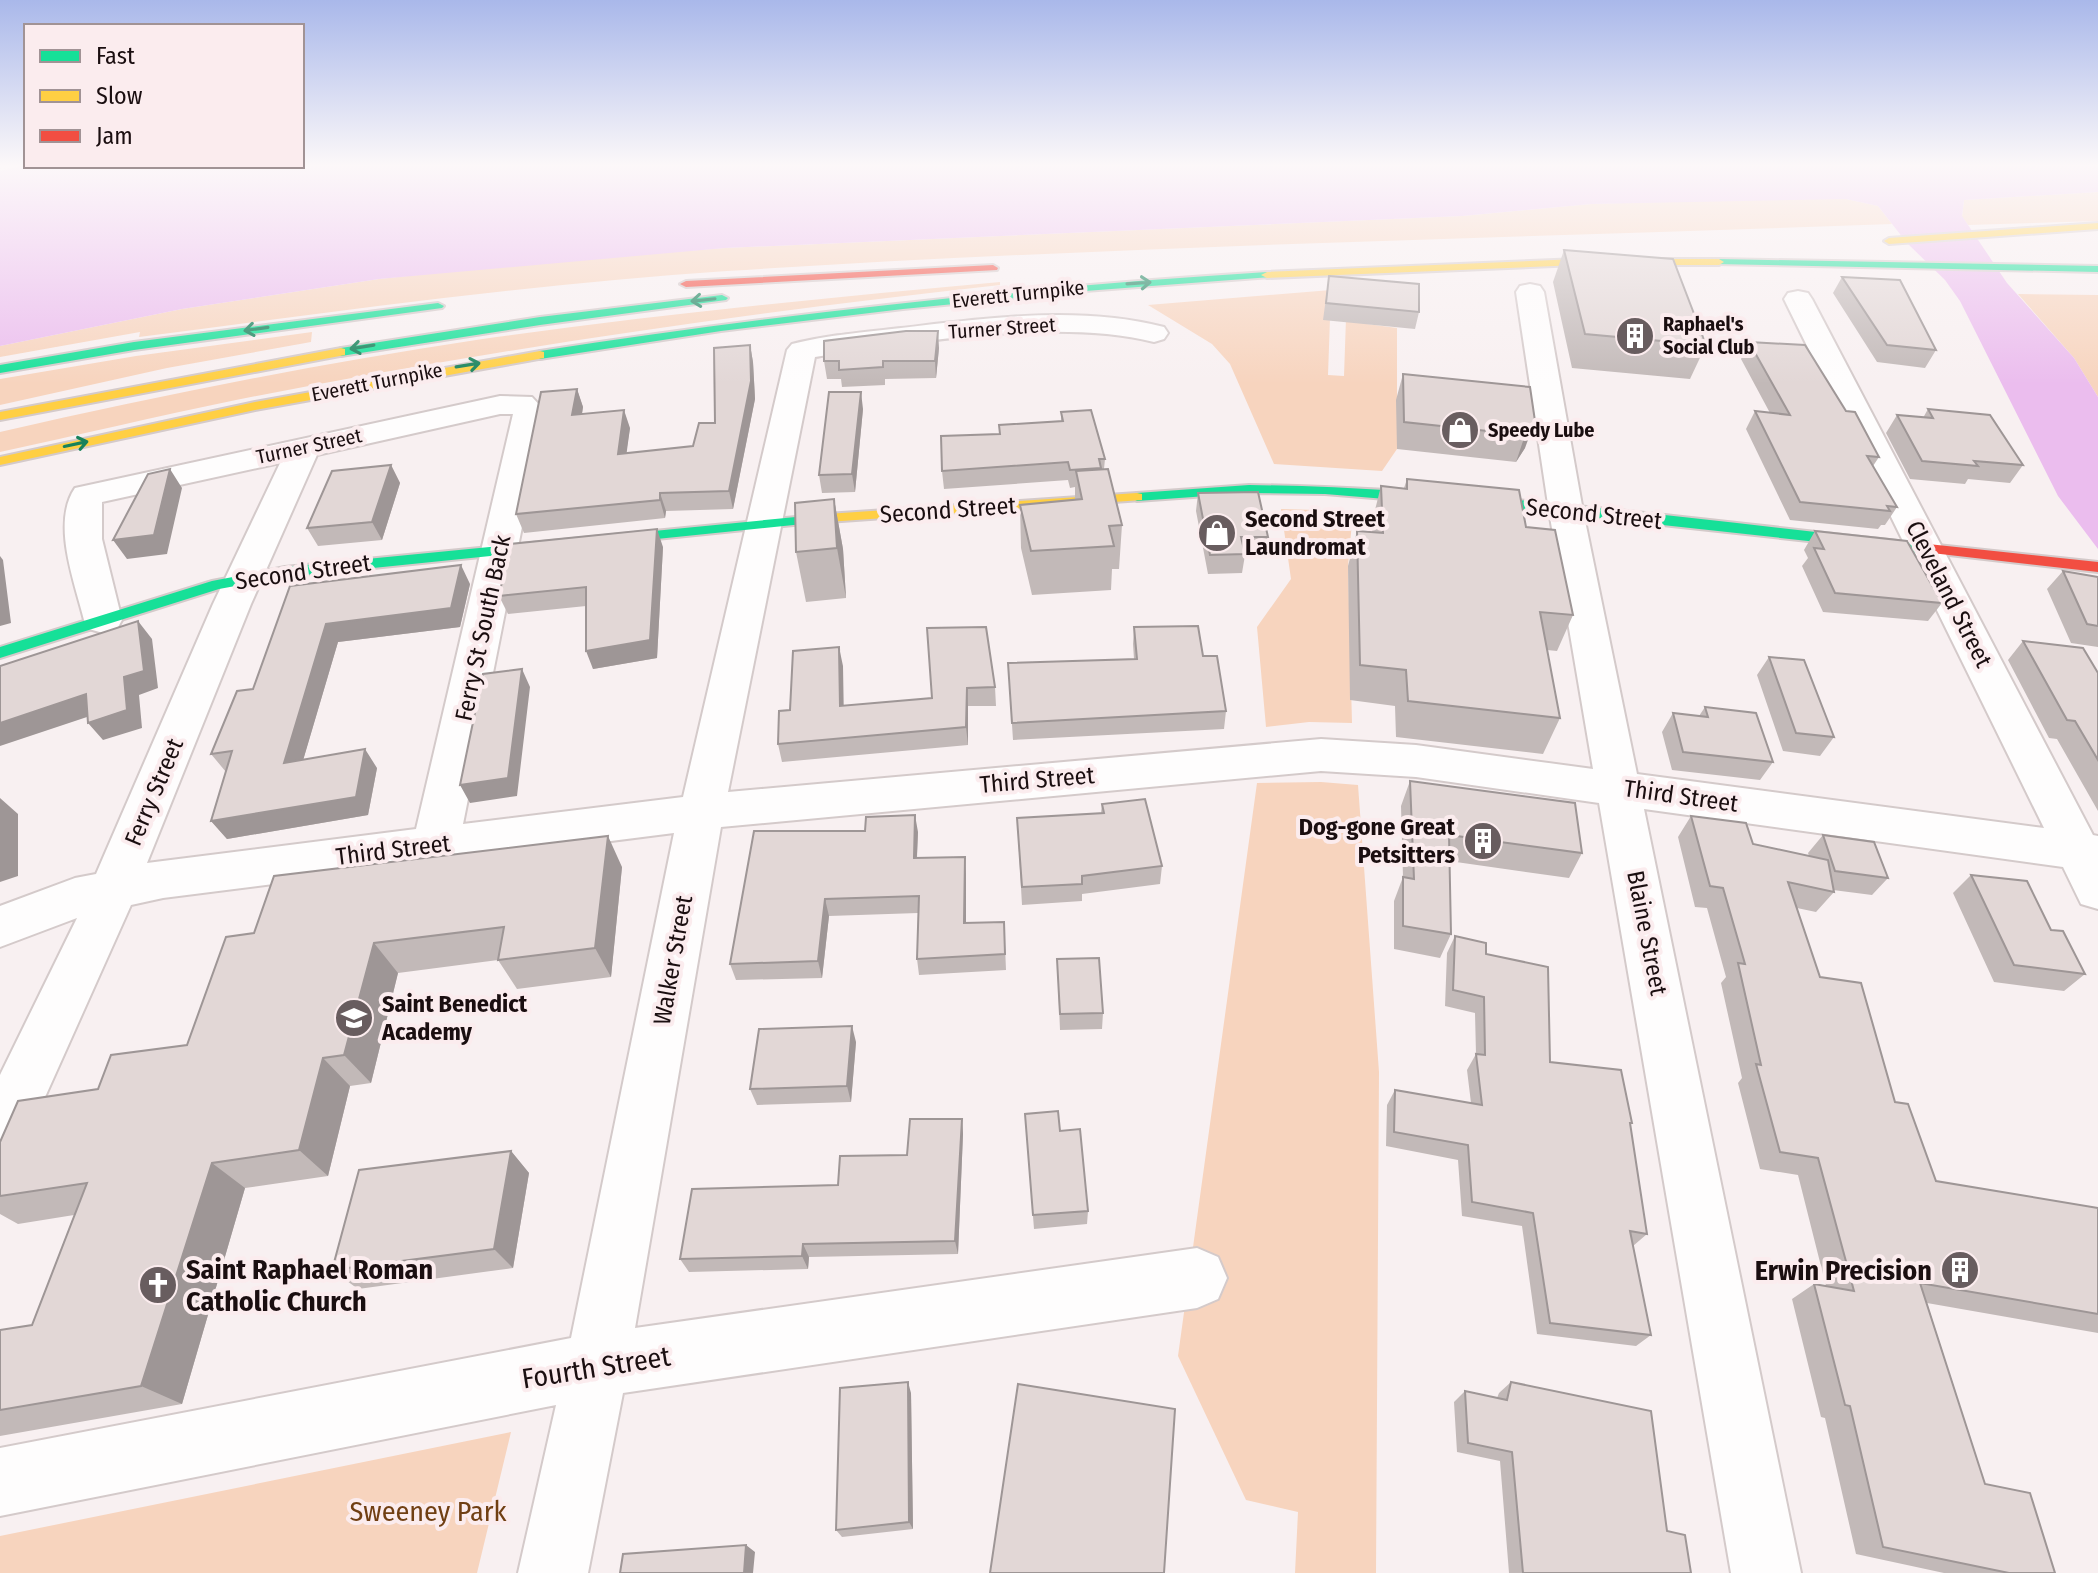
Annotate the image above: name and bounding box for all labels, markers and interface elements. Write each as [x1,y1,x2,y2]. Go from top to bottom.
legend [24,24,304,168]
text: Fast [96,42,135,70]
text: Slow [96,82,143,110]
text: Jam [96,122,133,150]
street label: Everett Turnpike [951,275,1085,313]
one-way arrow [1125,275,1152,290]
one-way arrow [690,293,717,308]
street label: Turner Street [948,312,1057,344]
place label: Raphael's Social Club [1663,312,1754,359]
building icon: Raphael's Social Club [1614,315,1656,357]
one-way arrow [243,322,270,337]
one-way arrow [350,340,376,355]
one-way arrow [455,357,480,372]
street label: Everett Turnpike [309,358,445,406]
shop icon: Speedy Lube [1439,409,1481,451]
place label: Speedy Lube [1488,418,1594,442]
street label: Turner Street [254,423,364,469]
one-way arrow [63,436,88,451]
street label: Second Street [879,491,1017,529]
street label: Second Street [1525,493,1663,535]
place label: Second Street Laundromat [1245,505,1385,561]
shop icon: Second Street Laundromat [1196,512,1238,554]
street label: Cleveland Street [1900,516,1998,672]
street label: Ferry St South Back [450,532,517,724]
street label: Second Street [234,549,373,595]
street label: Ferry Street [119,734,189,850]
street label: Third Street [978,761,1096,799]
street label: Third Street [1622,774,1740,818]
place label: Dog-gone Great Petsitters [1299,813,1456,869]
building icon: Dog-gone Great Petsitters [1462,820,1504,862]
street label: Third Street [334,829,452,871]
street label: Blaine Street [1621,868,1673,998]
street label: Walker Street [648,893,698,1027]
place label: Saint Benedict Academy [381,990,528,1046]
school or university icon: Saint Benedict Academy [333,997,375,1039]
building icon: Erwin Precision [1939,1249,1981,1291]
place label: Saint Raphael Roman Catholic Church [186,1253,433,1318]
place label: Erwin Precision [1755,1254,1932,1287]
church icon: Saint Raphael Roman Catholic Church [137,1264,179,1306]
street label: Fourth Street [520,1339,673,1396]
park label: Sweeney Park [349,1495,508,1528]

